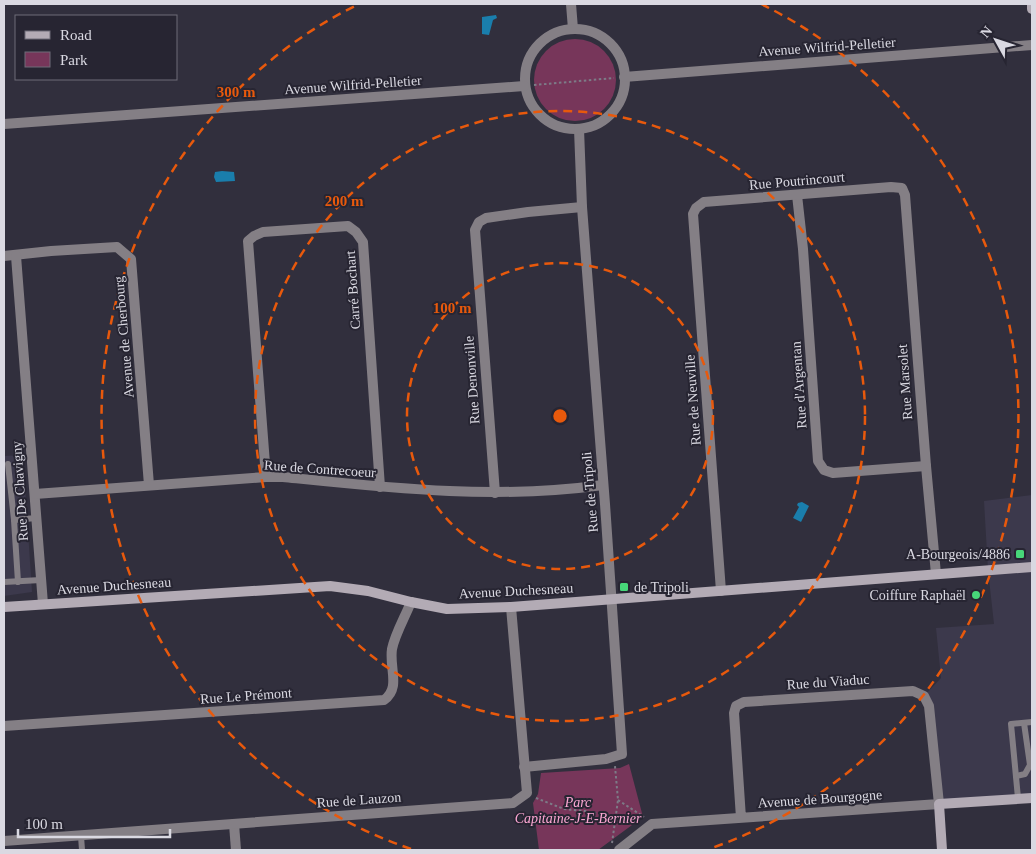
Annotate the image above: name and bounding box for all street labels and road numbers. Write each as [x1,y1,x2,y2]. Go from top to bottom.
street label: Avenue Wilfrid-Pelletier [758,35,897,59]
street label: Avenue Wilfrid-Pelletier [284,73,423,97]
street label: Rue Poutrincourt [749,169,846,193]
street label: Carré Bochart [343,250,363,330]
street label: Avenue de Cherbourg [111,275,137,399]
street label: Rue Denonville [461,335,483,425]
street label: Rue d'Argentan [788,341,810,429]
street label: Rue Marsolet [895,344,915,420]
street label: Rue de Neuville [682,354,704,446]
street label: Rue De Chavigny [9,440,31,542]
street label: Rue de Tripoli [579,451,601,533]
street label: Rue de Contrecoeur [264,458,377,480]
street label: Avenue Duchesneau [56,575,172,597]
street label: Avenue Duchesneau [458,581,574,601]
street label: Rue du Viaduc [786,672,870,692]
street label: Rue Le Prémont [200,685,292,707]
street label: Avenue de Bourgogne [757,787,883,811]
street label: Rue de Lauzon [316,790,402,810]

